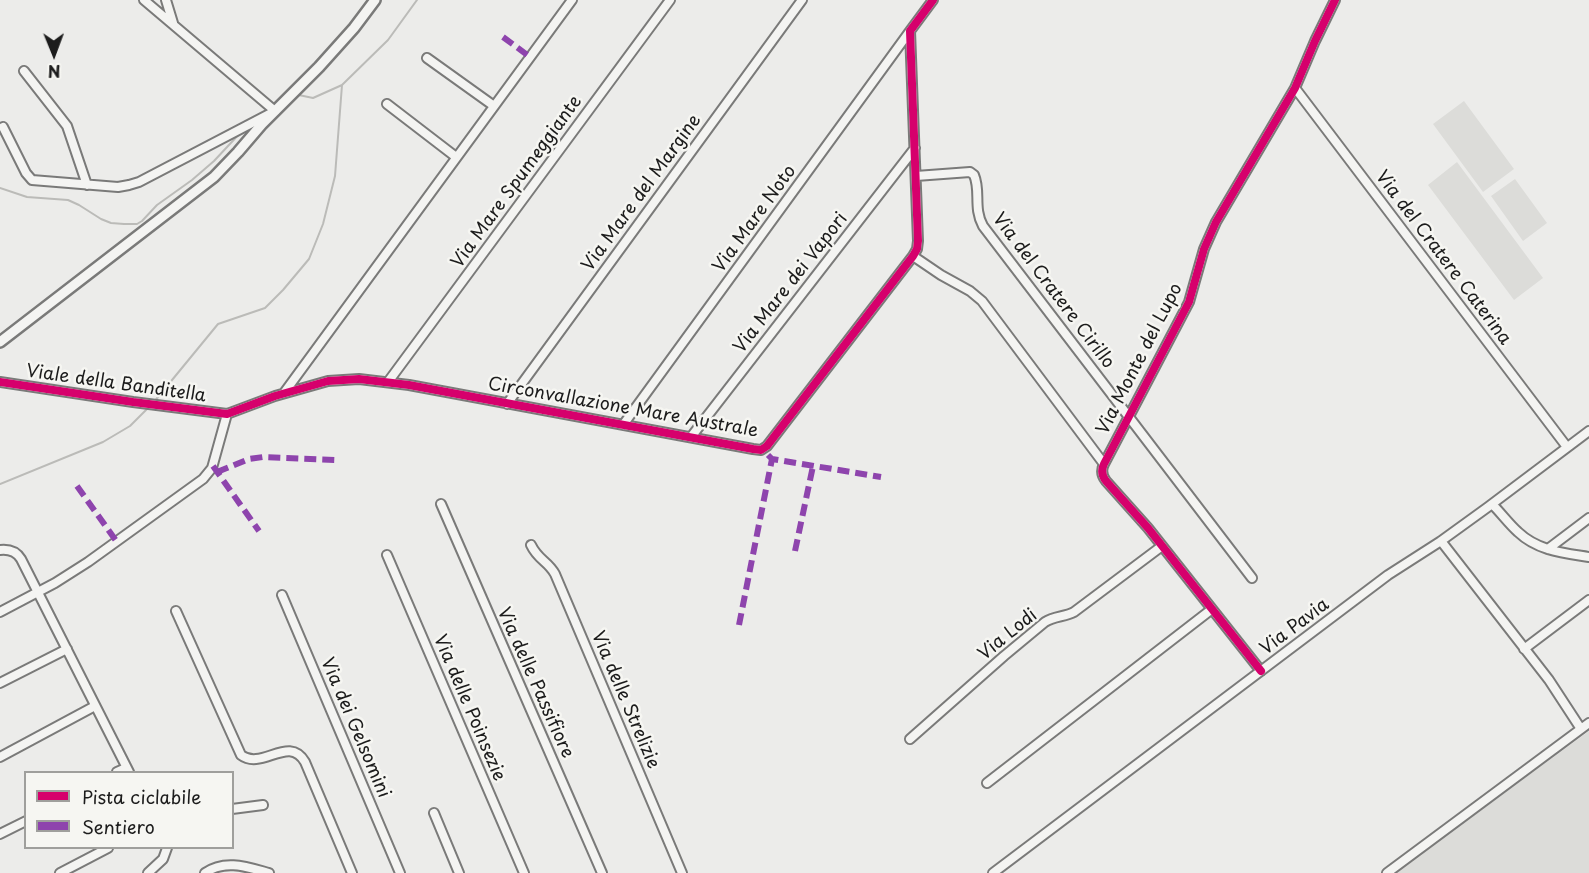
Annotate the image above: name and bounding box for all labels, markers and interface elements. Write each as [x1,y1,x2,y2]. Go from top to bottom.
north arrow [24,24,84,84]
text: N [48,60,61,84]
street label: Via Mare Spumeggiante [447,92,587,272]
street label: Via Mare del Margine [578,110,706,276]
street label: Via Mare Noto [709,161,801,277]
street label: Via del Cratere Caterina [1371,167,1515,349]
street label: Via Mare dei Vapori [729,209,853,357]
street label: Via del Cratere Cirillo [987,209,1119,373]
street label: Via Monte del Lupo [1093,280,1187,438]
street label: Viale della Banditella [25,361,207,407]
street label: Circonvallazione Mare Australe [486,374,760,442]
street label: Via Pavia [1256,594,1334,660]
street label: Via delle Passifiore [492,604,578,762]
street label: Via Lodi [974,605,1042,665]
street label: Via delle Strelizie [586,628,664,772]
street label: Via delle Poinsezie [428,632,510,784]
street label: Via dei Gelsomini [316,655,394,801]
legend [24,771,234,849]
text: Pista ciclabile [82,783,201,810]
text: Sentiero [82,813,155,840]

